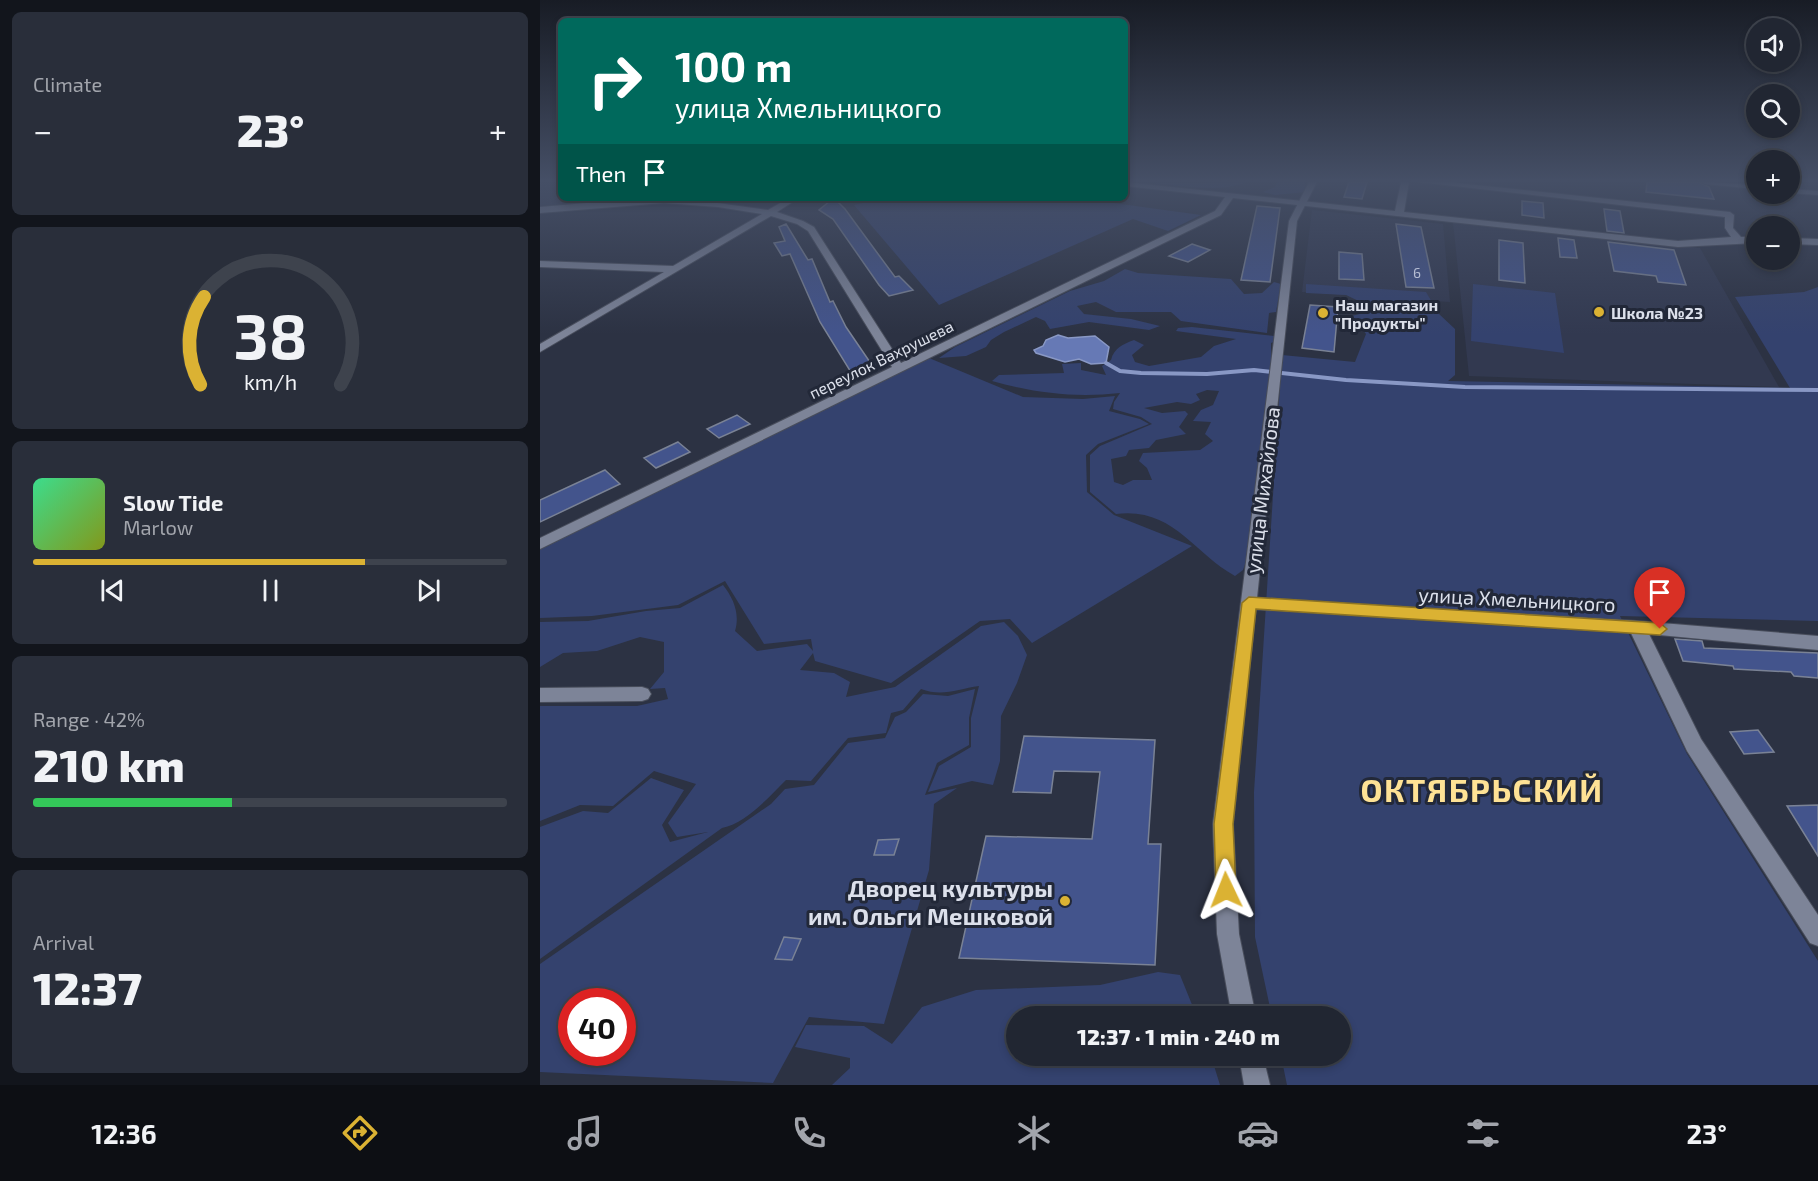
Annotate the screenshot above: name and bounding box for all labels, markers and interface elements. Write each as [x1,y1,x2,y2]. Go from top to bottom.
map controls [1746,18,1800,270]
button: sound [1746,18,1800,72]
text: 100 m [675,40,792,90]
icon: right [576,42,654,120]
text: Climate [33,72,102,96]
button: search [1746,84,1800,138]
text: улица Хмельницкого [675,91,942,123]
text: 23° [237,102,304,156]
text: − [33,110,52,150]
text: + [489,110,507,150]
button: + [1746,150,1800,204]
icon: arrive [638,156,671,189]
text: Then [576,160,626,186]
button: − [1746,216,1800,270]
house number: 6 [1413,264,1421,281]
place label: Наш магазин "Продукты" [1335,295,1438,332]
text: 38 [233,297,307,372]
place label: Школа №23 [1611,303,1703,322]
marker: Школа №23 [1592,305,1606,319]
marker: Наш магазин "Продукты" [1316,306,1330,320]
street label: переулок Вахрушева [806,316,957,403]
text: km/h [243,369,297,394]
street label: улица Михайлова [1240,405,1285,575]
text: Slow Tide [123,489,223,515]
text: Marlow [123,515,193,539]
pin [1634,567,1685,629]
icon: previous [96,574,129,607]
icon: pause [254,574,287,607]
icon: next [412,574,445,607]
icon: arrive [1643,576,1676,609]
street label: улица Хмельницкого [1418,582,1616,617]
text: Range · 42% [33,707,145,731]
text: 210 km [33,737,185,791]
district label: ОКТЯБРЬСКИЙ [1360,770,1604,808]
position arrow [1194,858,1258,922]
place label: Дворец культуры им. Ольги Мешковой [808,873,1053,930]
marker: Дворец культуры им. Ольги Мешковой [1058,894,1072,908]
text: Arrival [33,930,94,954]
text: 12:37 [33,960,142,1014]
speed limit sign: 40 [558,988,636,1066]
text: 12:37 · 1 min · 240 m [1077,1023,1280,1049]
icon: directions [339,1112,381,1154]
icon: music [564,1112,606,1154]
icon: phone [788,1112,830,1154]
icon: climate [1013,1112,1055,1154]
icon: car [1237,1112,1279,1154]
icon: filters [1462,1112,1504,1154]
text: 12:36 [91,1117,157,1149]
text: 23° [1686,1117,1727,1149]

